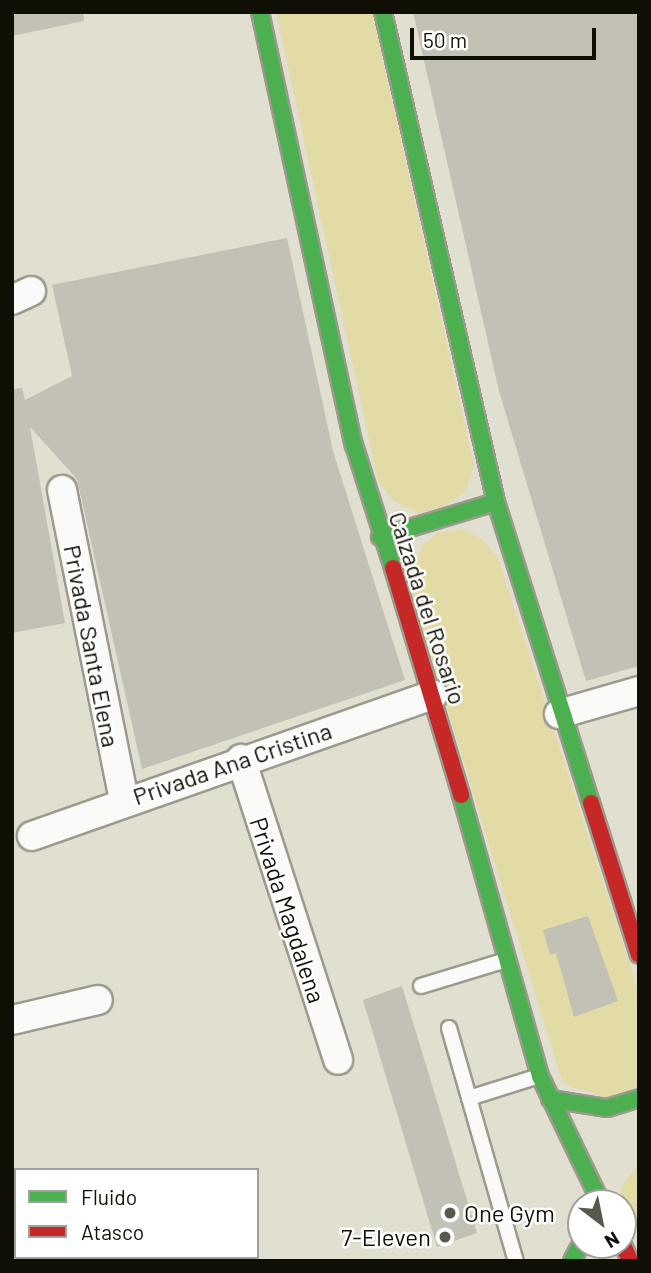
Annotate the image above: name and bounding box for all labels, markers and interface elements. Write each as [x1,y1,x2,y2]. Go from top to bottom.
scale bar [413,14,598,58]
text: 50 m [423,27,467,52]
street label: Calzada del Rosario [383,508,473,708]
street label: Privada Santa Elena [58,542,126,750]
street label: Privada Ana Cristina [129,715,335,811]
street label: Privada Magdalena [244,813,332,1007]
legend [14,1168,259,1259]
text: Fluido [81,1184,137,1209]
north arrow [567,1189,637,1259]
place label: One Gym [464,1199,555,1227]
marker: One Gym [442,1205,458,1221]
text: Atasco [81,1219,144,1244]
place label: 7-Eleven [341,1223,431,1251]
text: N [601,1227,624,1254]
marker: 7-Eleven [437,1229,453,1245]

